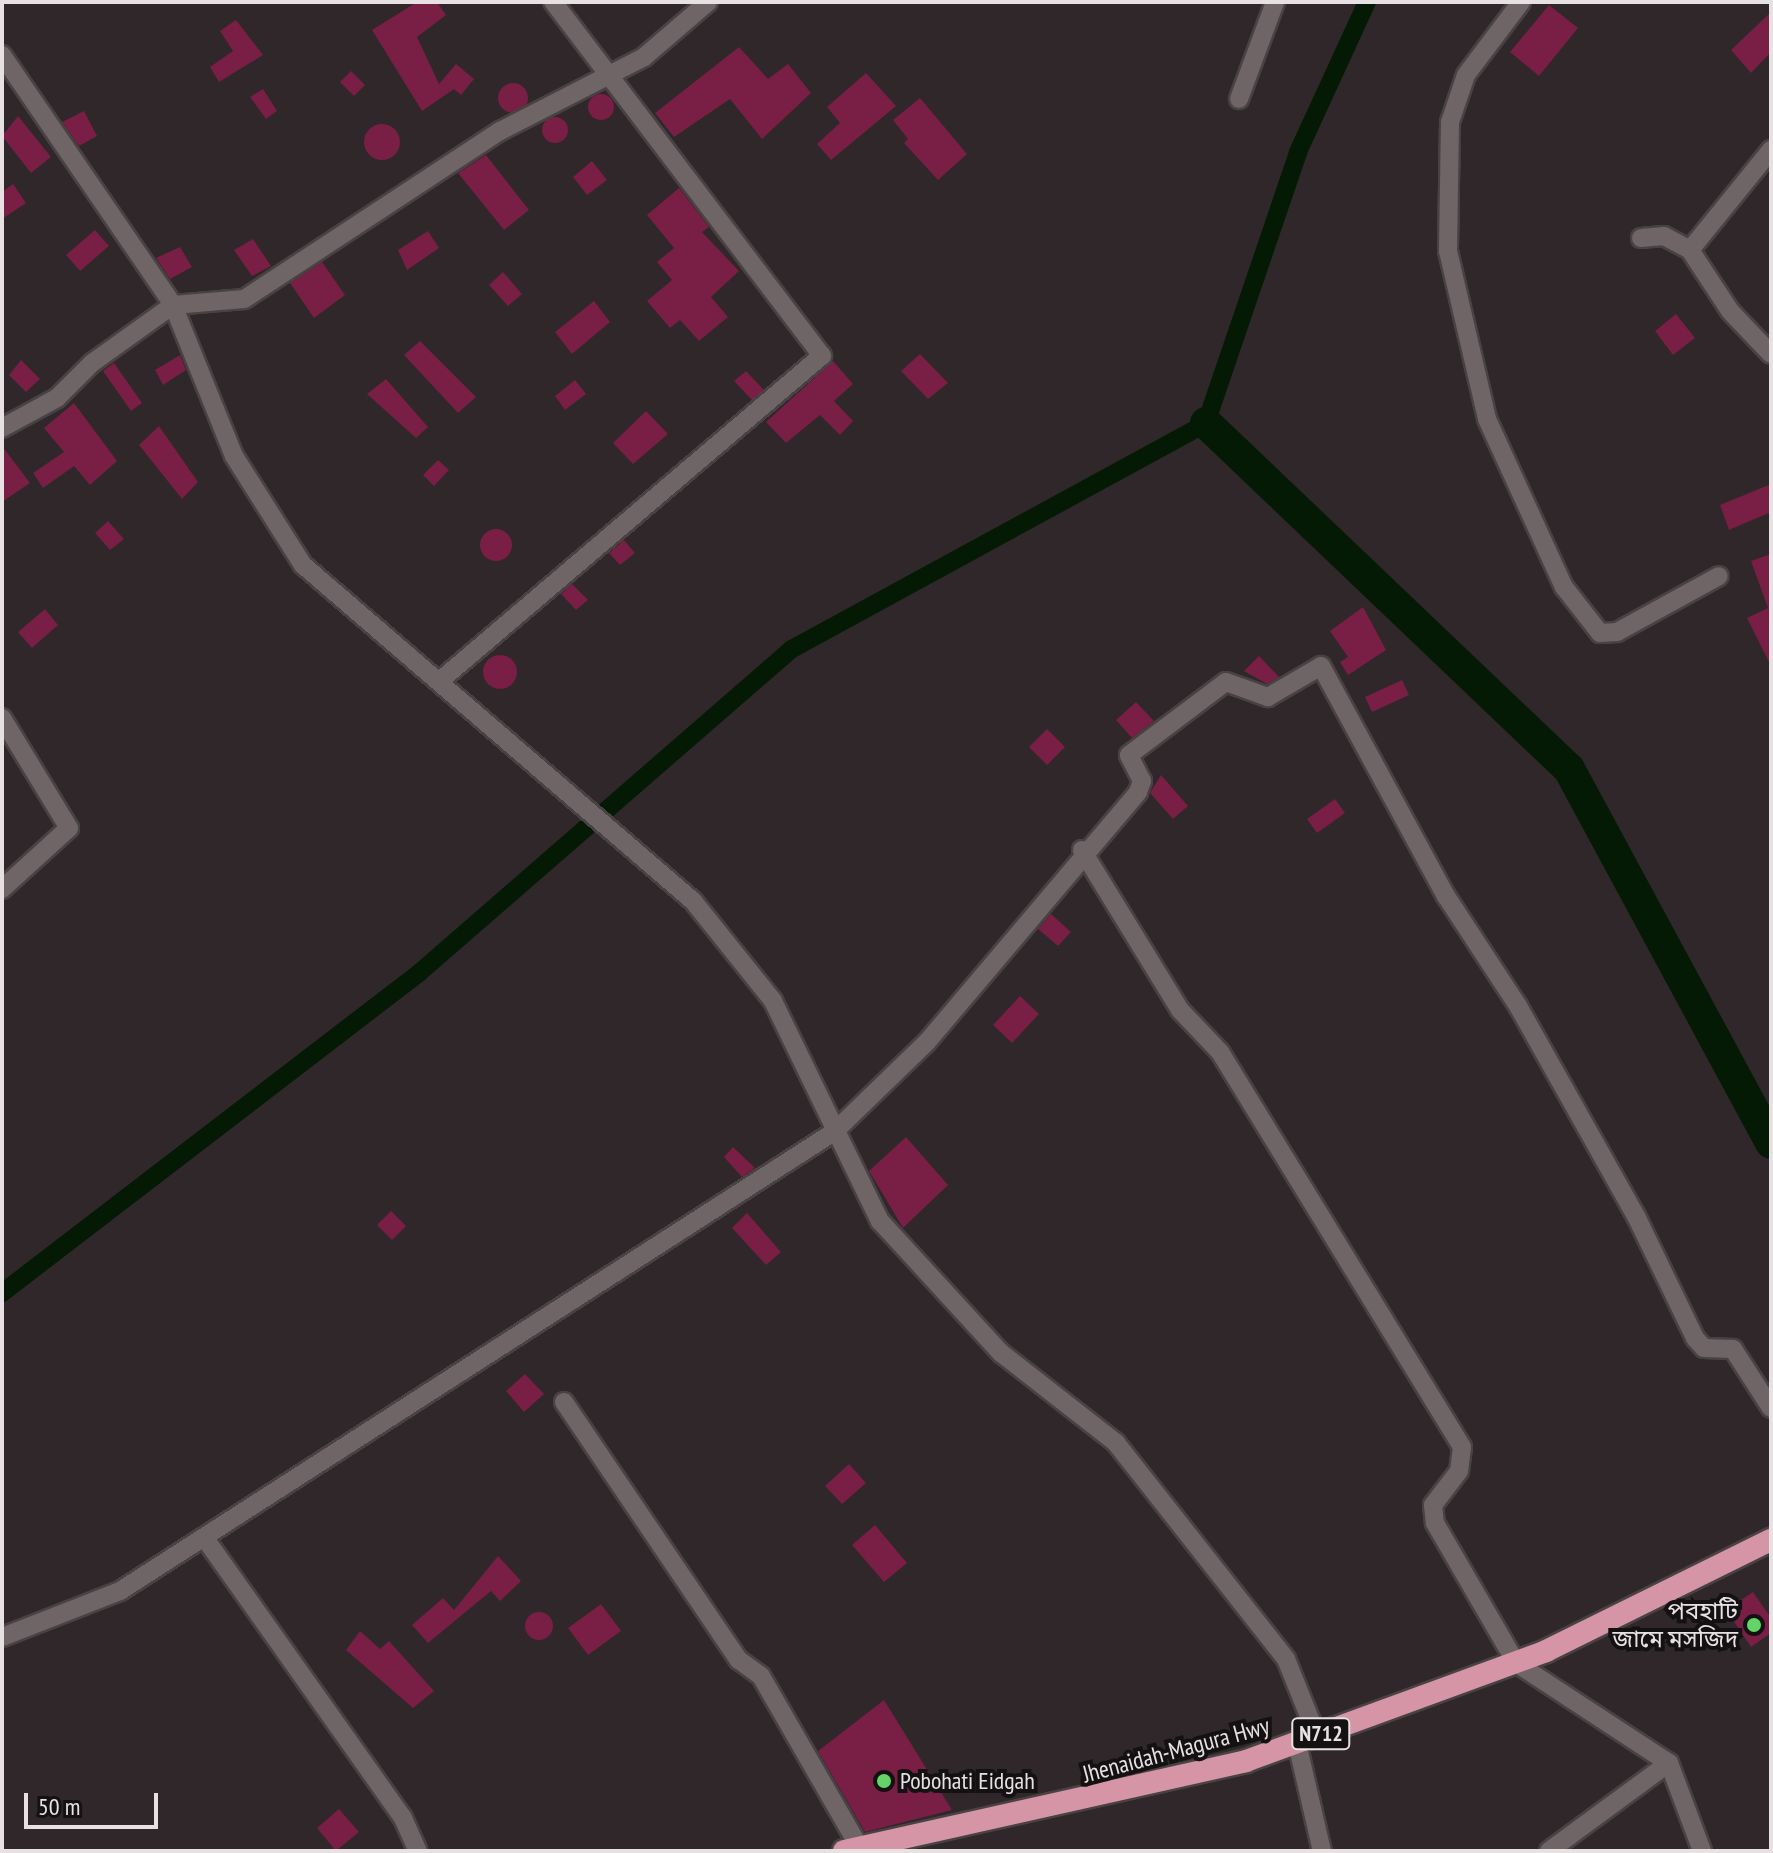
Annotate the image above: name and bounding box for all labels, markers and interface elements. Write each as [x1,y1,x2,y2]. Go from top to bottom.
place label: পবহাটি জামে মসজিদ [1613,1597,1738,1653]
marker: পবহাটি জামে মসজিদ [1745,1616,1763,1634]
street label: Jhenaidah-Magura Hwy [1079,1711,1273,1789]
road number: N712 [1291,1716,1351,1752]
place label: Pobohati Eidgah [900,1767,1035,1795]
marker: Pobohati Eidgah [875,1772,893,1790]
scale bar [28,1777,162,1827]
text: 50 m [38,1791,80,1822]

